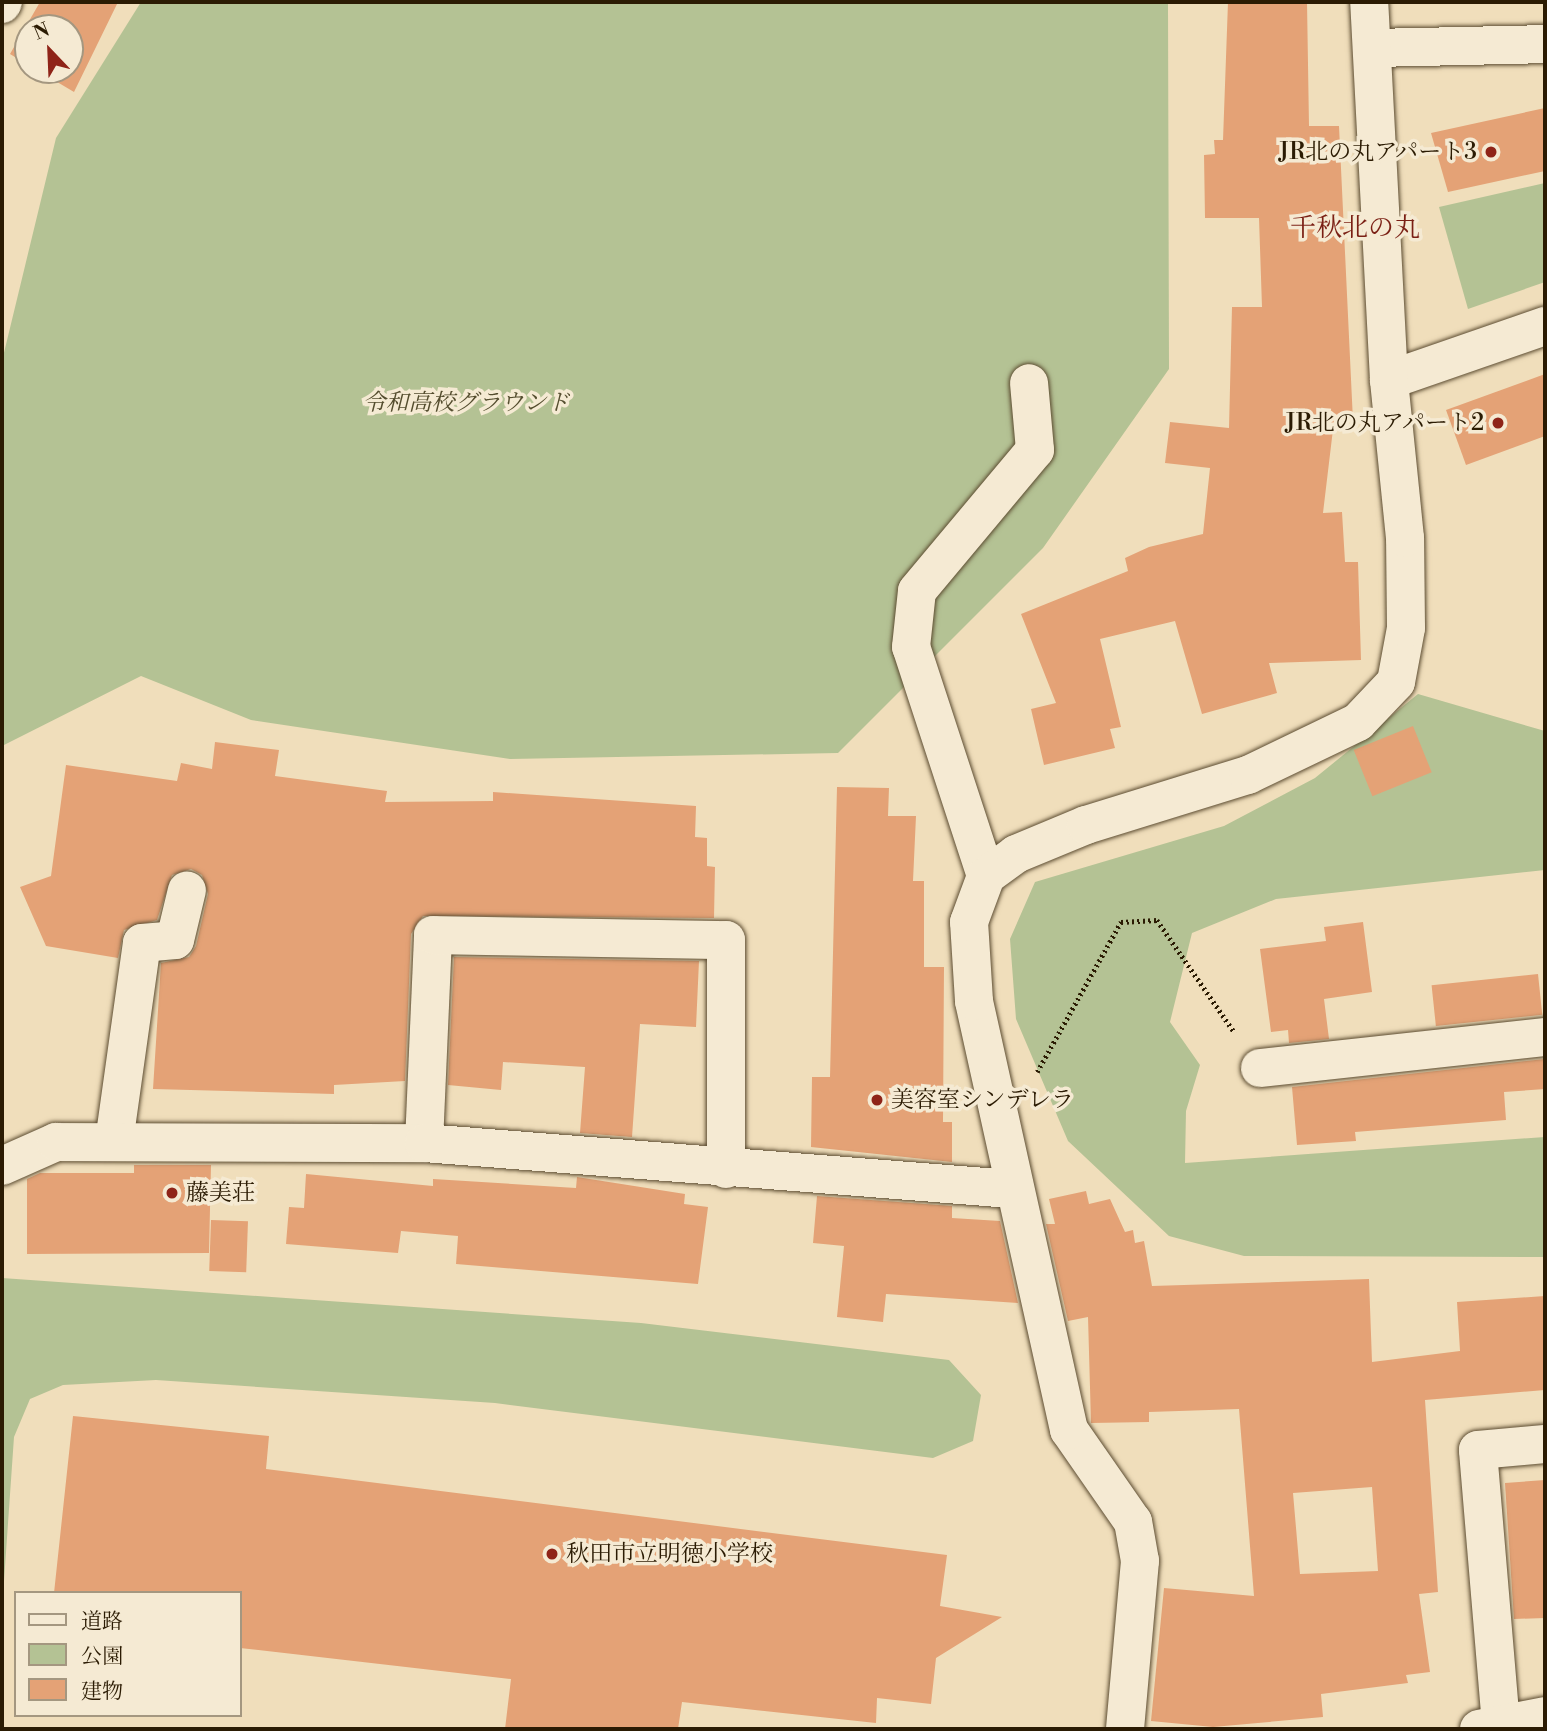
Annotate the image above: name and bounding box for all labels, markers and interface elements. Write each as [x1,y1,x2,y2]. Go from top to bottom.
north arrow [14,14,84,84]
text: N [30,18,53,45]
place label: JR北の丸アパート3 [1277,138,1477,166]
marker: JR北の丸アパート3 [1483,144,1499,160]
district label: 千秋北の丸 [1290,213,1420,245]
park label: 令和高校グラウンド [363,389,569,417]
place label: JR北の丸アパート2 [1283,409,1484,437]
marker: JR北の丸アパート2 [1490,415,1506,431]
place label: 美容室シンデレラ [891,1086,1075,1114]
marker: 美容室シンデレラ [869,1092,885,1108]
place label: 藤美荘 [186,1179,255,1207]
marker: 藤美荘 [164,1185,180,1201]
place label: 秋田市立明徳小学校 [566,1540,773,1568]
marker: 秋田市立明徳小学校 [544,1546,560,1562]
legend [14,1591,242,1717]
text: 道路 [81,1609,123,1635]
text: 公園 [81,1644,123,1670]
text: 建物 [81,1679,123,1705]

